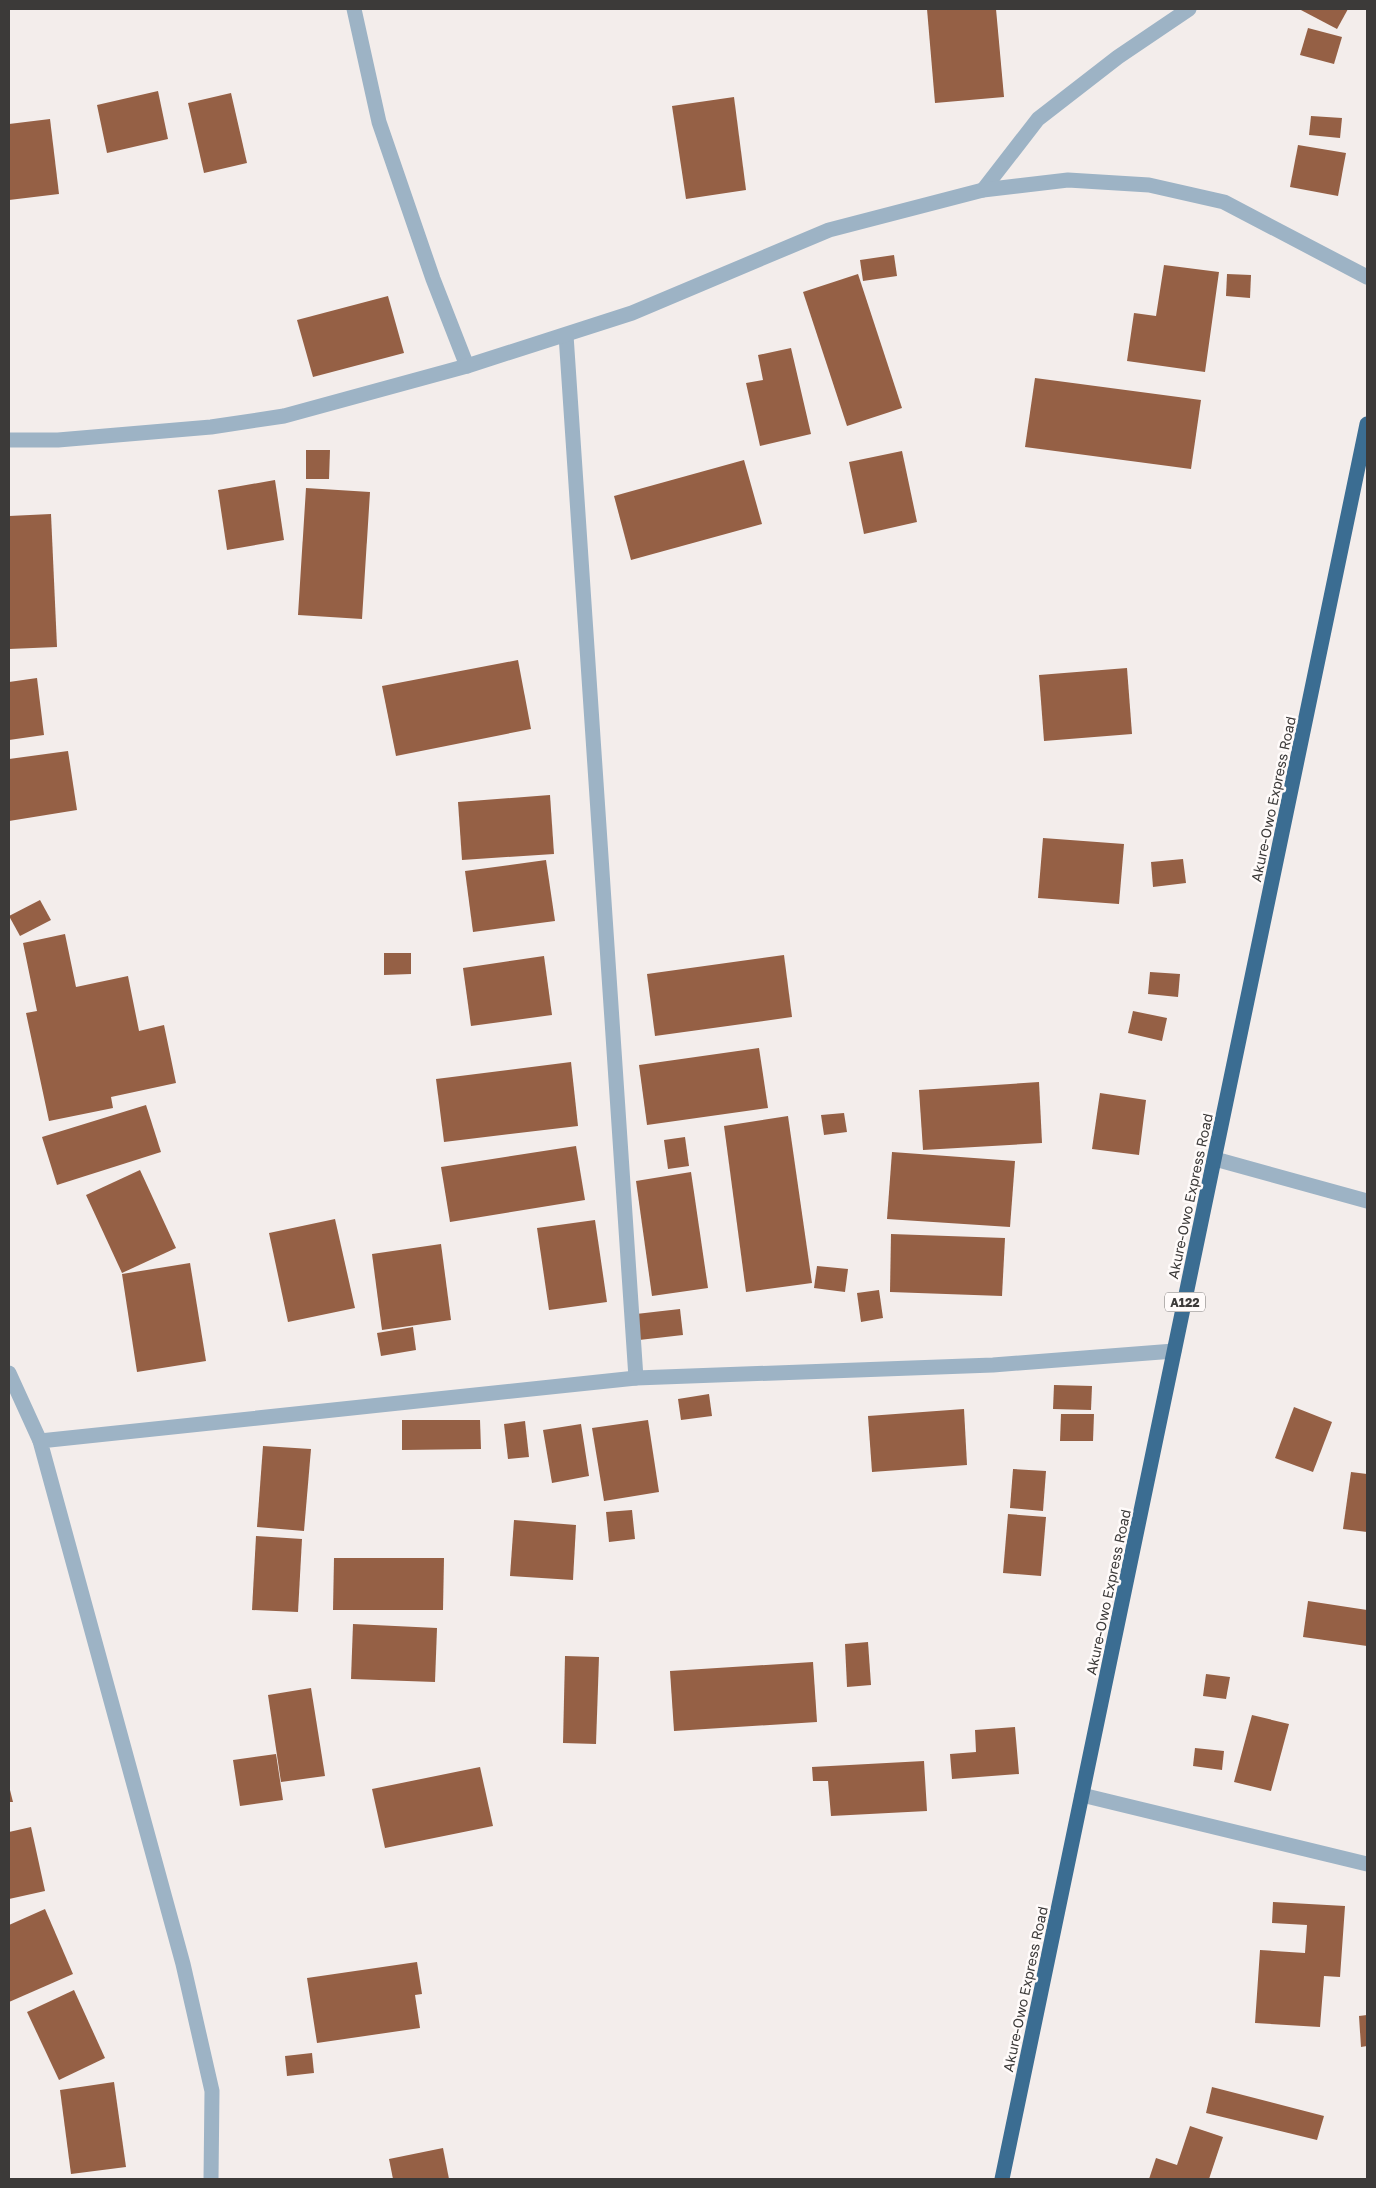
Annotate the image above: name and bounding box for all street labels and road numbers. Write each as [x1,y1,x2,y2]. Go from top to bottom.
street label: Akure-Owo Express Road [1247,715,1299,883]
street label: Akure-Owo Express Road [1164,1112,1216,1280]
road number: A122 [1165,1292,1205,1311]
street label: Akure-Owo Express Road [1082,1508,1134,1676]
street label: Akure-Owo Express Road [999,1905,1051,2073]

